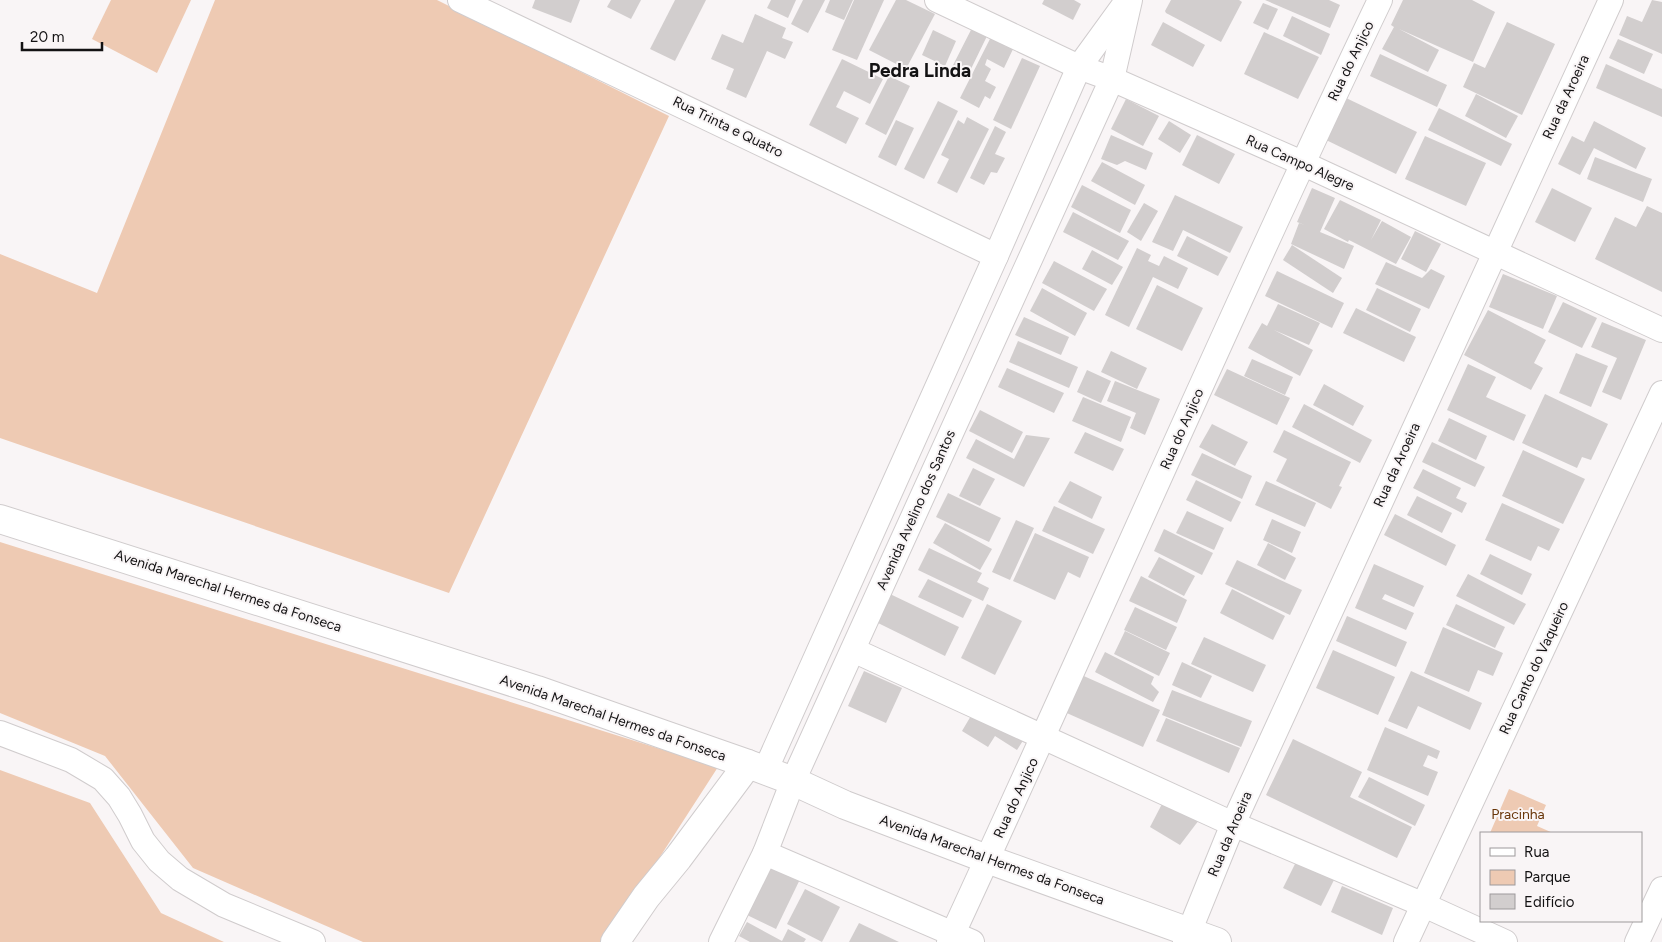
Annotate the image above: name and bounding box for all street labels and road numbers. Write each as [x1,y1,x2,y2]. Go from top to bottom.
street label: Rua do Anjico [1324,18,1378,104]
street label: Rua da Aroeira [1539,52,1593,142]
street label: Rua Trinta e Quatro [670,93,786,161]
street label: Rua Campo Alegre [1243,131,1357,195]
street label: Rua do Anjico [1157,386,1207,472]
street label: Rua da Aroeira [1370,420,1424,510]
street label: Avenida Avelino dos Santos [873,427,959,593]
street label: Avenida Marechal Hermes da Fonseca [112,546,344,636]
street label: Rua Canto do Vaqueiro [1496,599,1572,737]
street label: Avenida Marechal Hermes da Fonseca [498,671,728,765]
street label: Rua do Anjico [990,755,1042,841]
street label: Rua da Aroeira [1204,789,1256,879]
street label: Avenida Marechal Hermes da Fonseca [877,811,1107,909]

